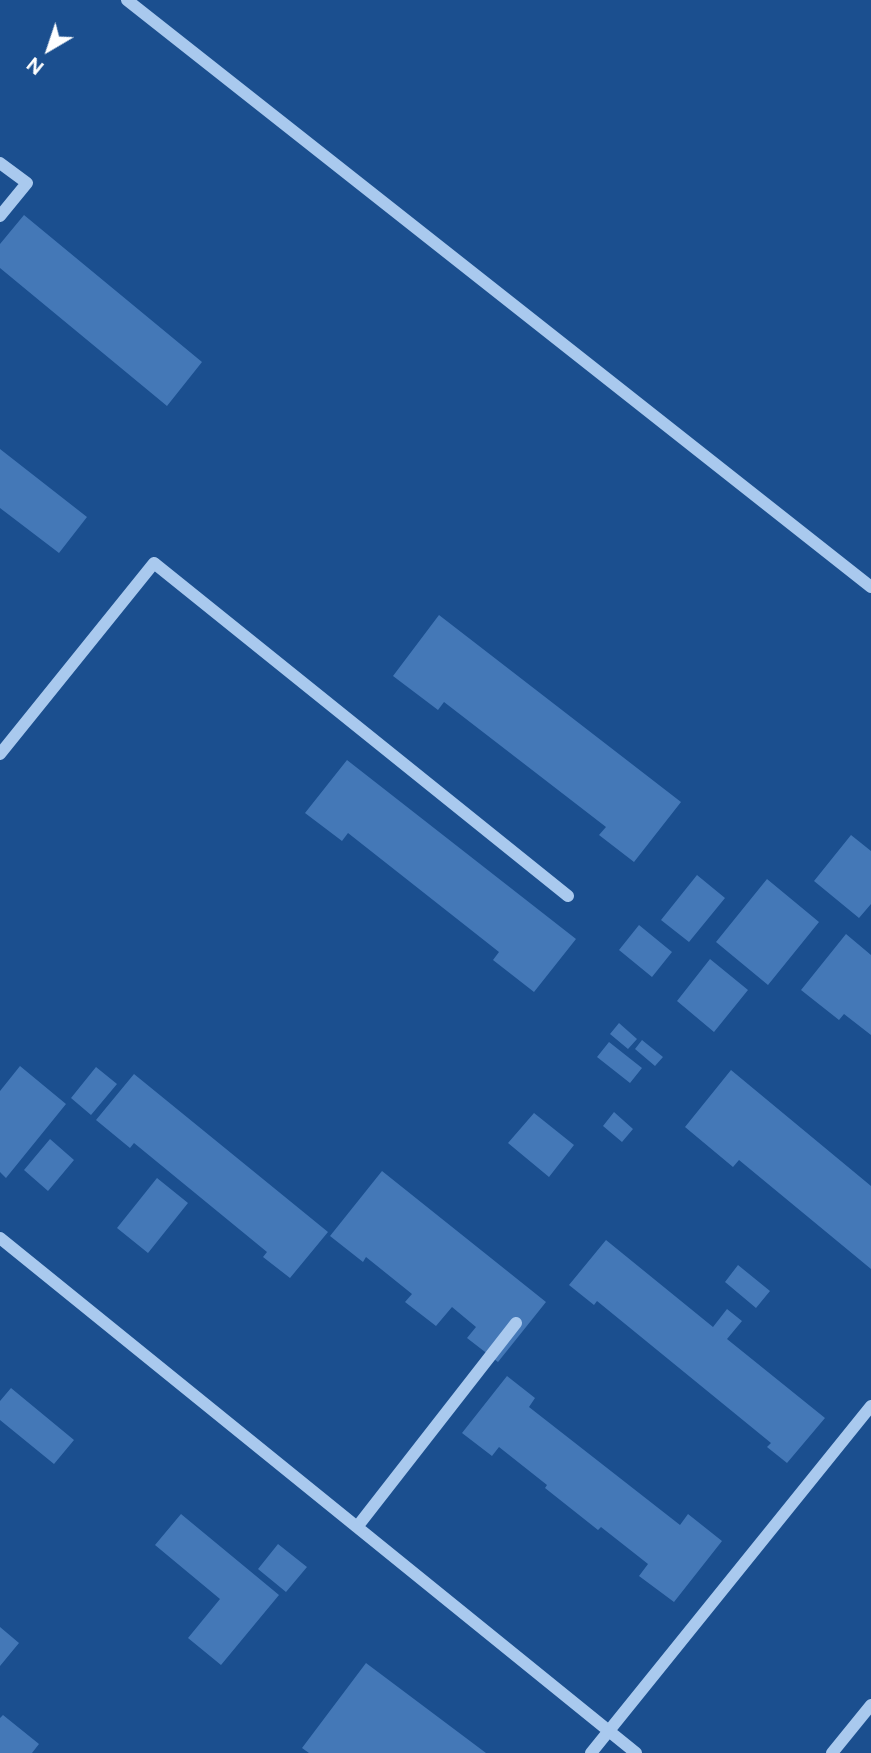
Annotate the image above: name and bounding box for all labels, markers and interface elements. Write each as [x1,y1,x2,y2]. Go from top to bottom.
north arrow [14,14,84,84]
text: N [23,52,48,79]

